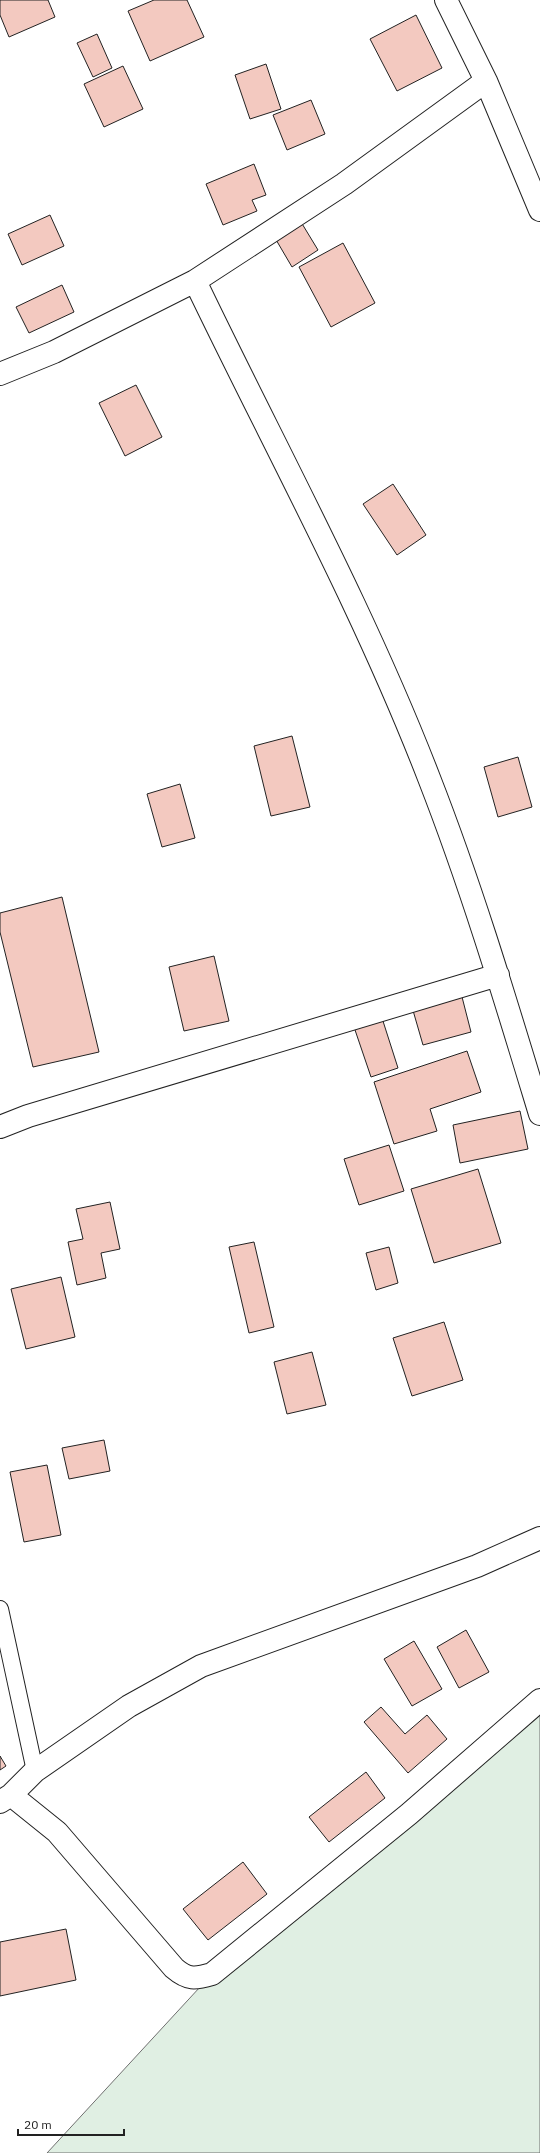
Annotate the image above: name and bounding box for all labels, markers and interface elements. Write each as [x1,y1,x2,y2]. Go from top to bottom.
scale bar [18,2111,124,2137]
text: 20 m [24,2117,52,2132]

